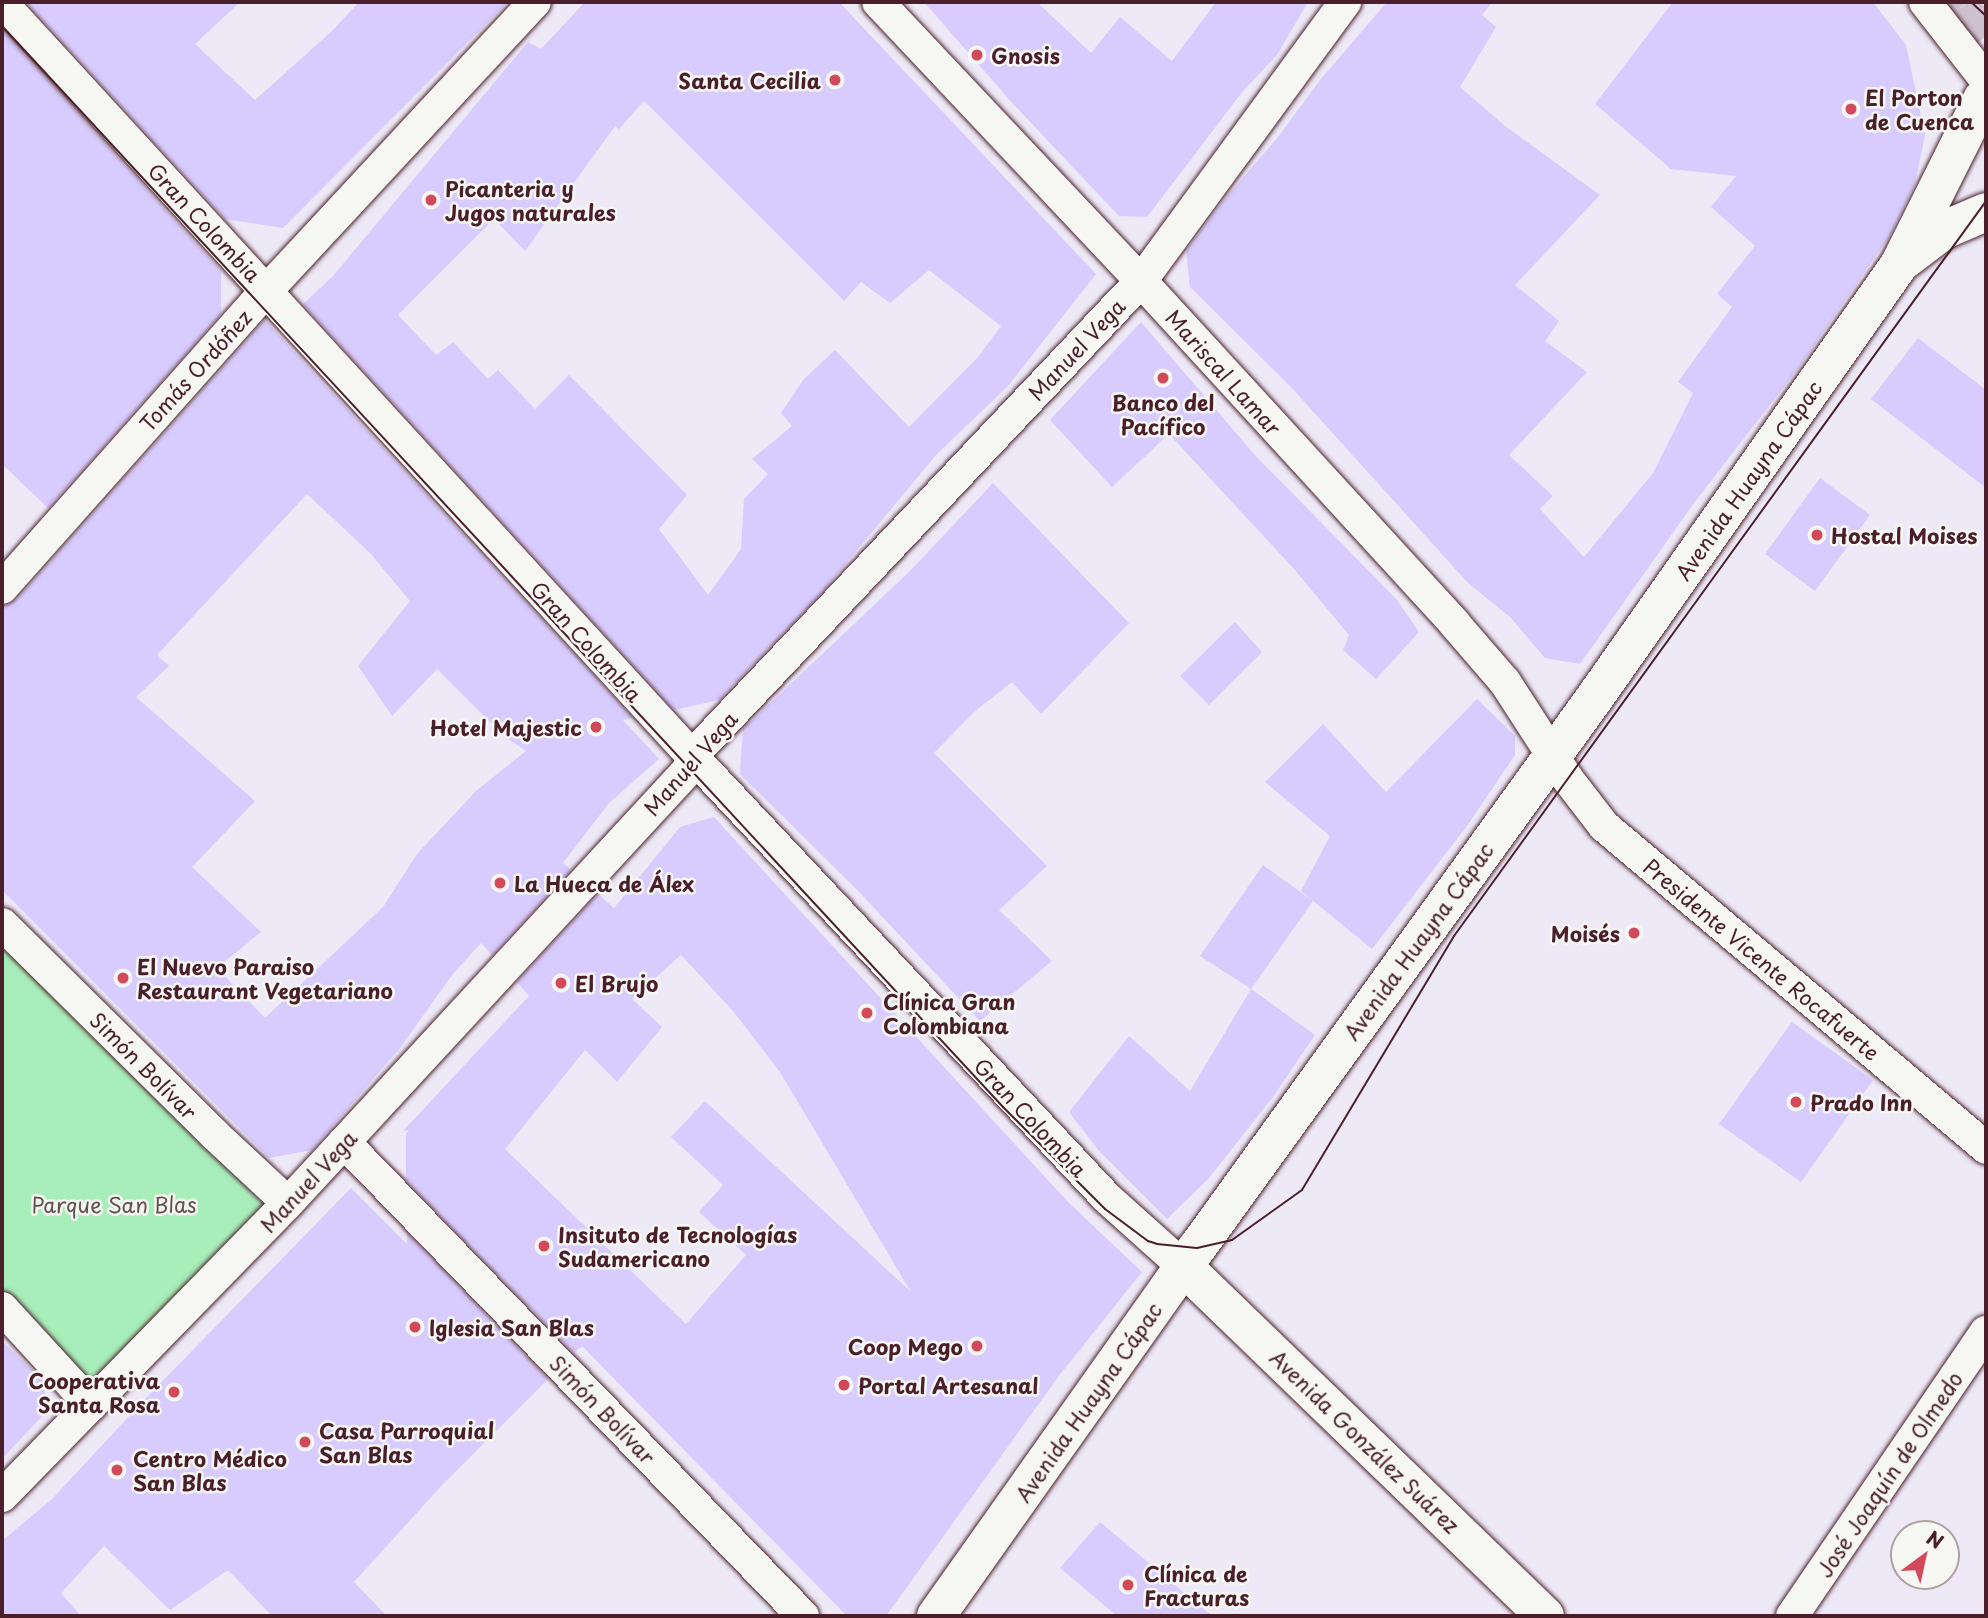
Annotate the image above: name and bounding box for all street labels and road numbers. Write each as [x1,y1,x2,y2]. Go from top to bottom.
street label: Gran Colombia [144,157,266,287]
street label: Manuel Vega [1022,292,1130,406]
street label: Tomás Ordóñez [133,303,257,437]
street label: Mariscal Lamar [1161,304,1287,440]
street label: Avenida Huayna Cápac [1669,375,1827,585]
street label: Gran Colombia [526,576,648,706]
street label: Manuel Vega [637,705,743,821]
street label: Avenida Huayna Cápac [1338,837,1498,1045]
street label: Presidente Vicente Rocafuerte [1638,852,1886,1066]
street label: Simón Bolívar [85,1006,203,1124]
street label: Gran Colombia [970,1052,1092,1182]
street label: Manuel Vega [254,1124,362,1238]
street label: Avenida Huayna Cápac [1009,1297,1167,1507]
street label: Avenida González Suárez [1264,1343,1466,1539]
street label: Simón Bolívar [545,1350,661,1468]
street label: José Joaquín de Olmedo [1811,1366,1967,1582]

